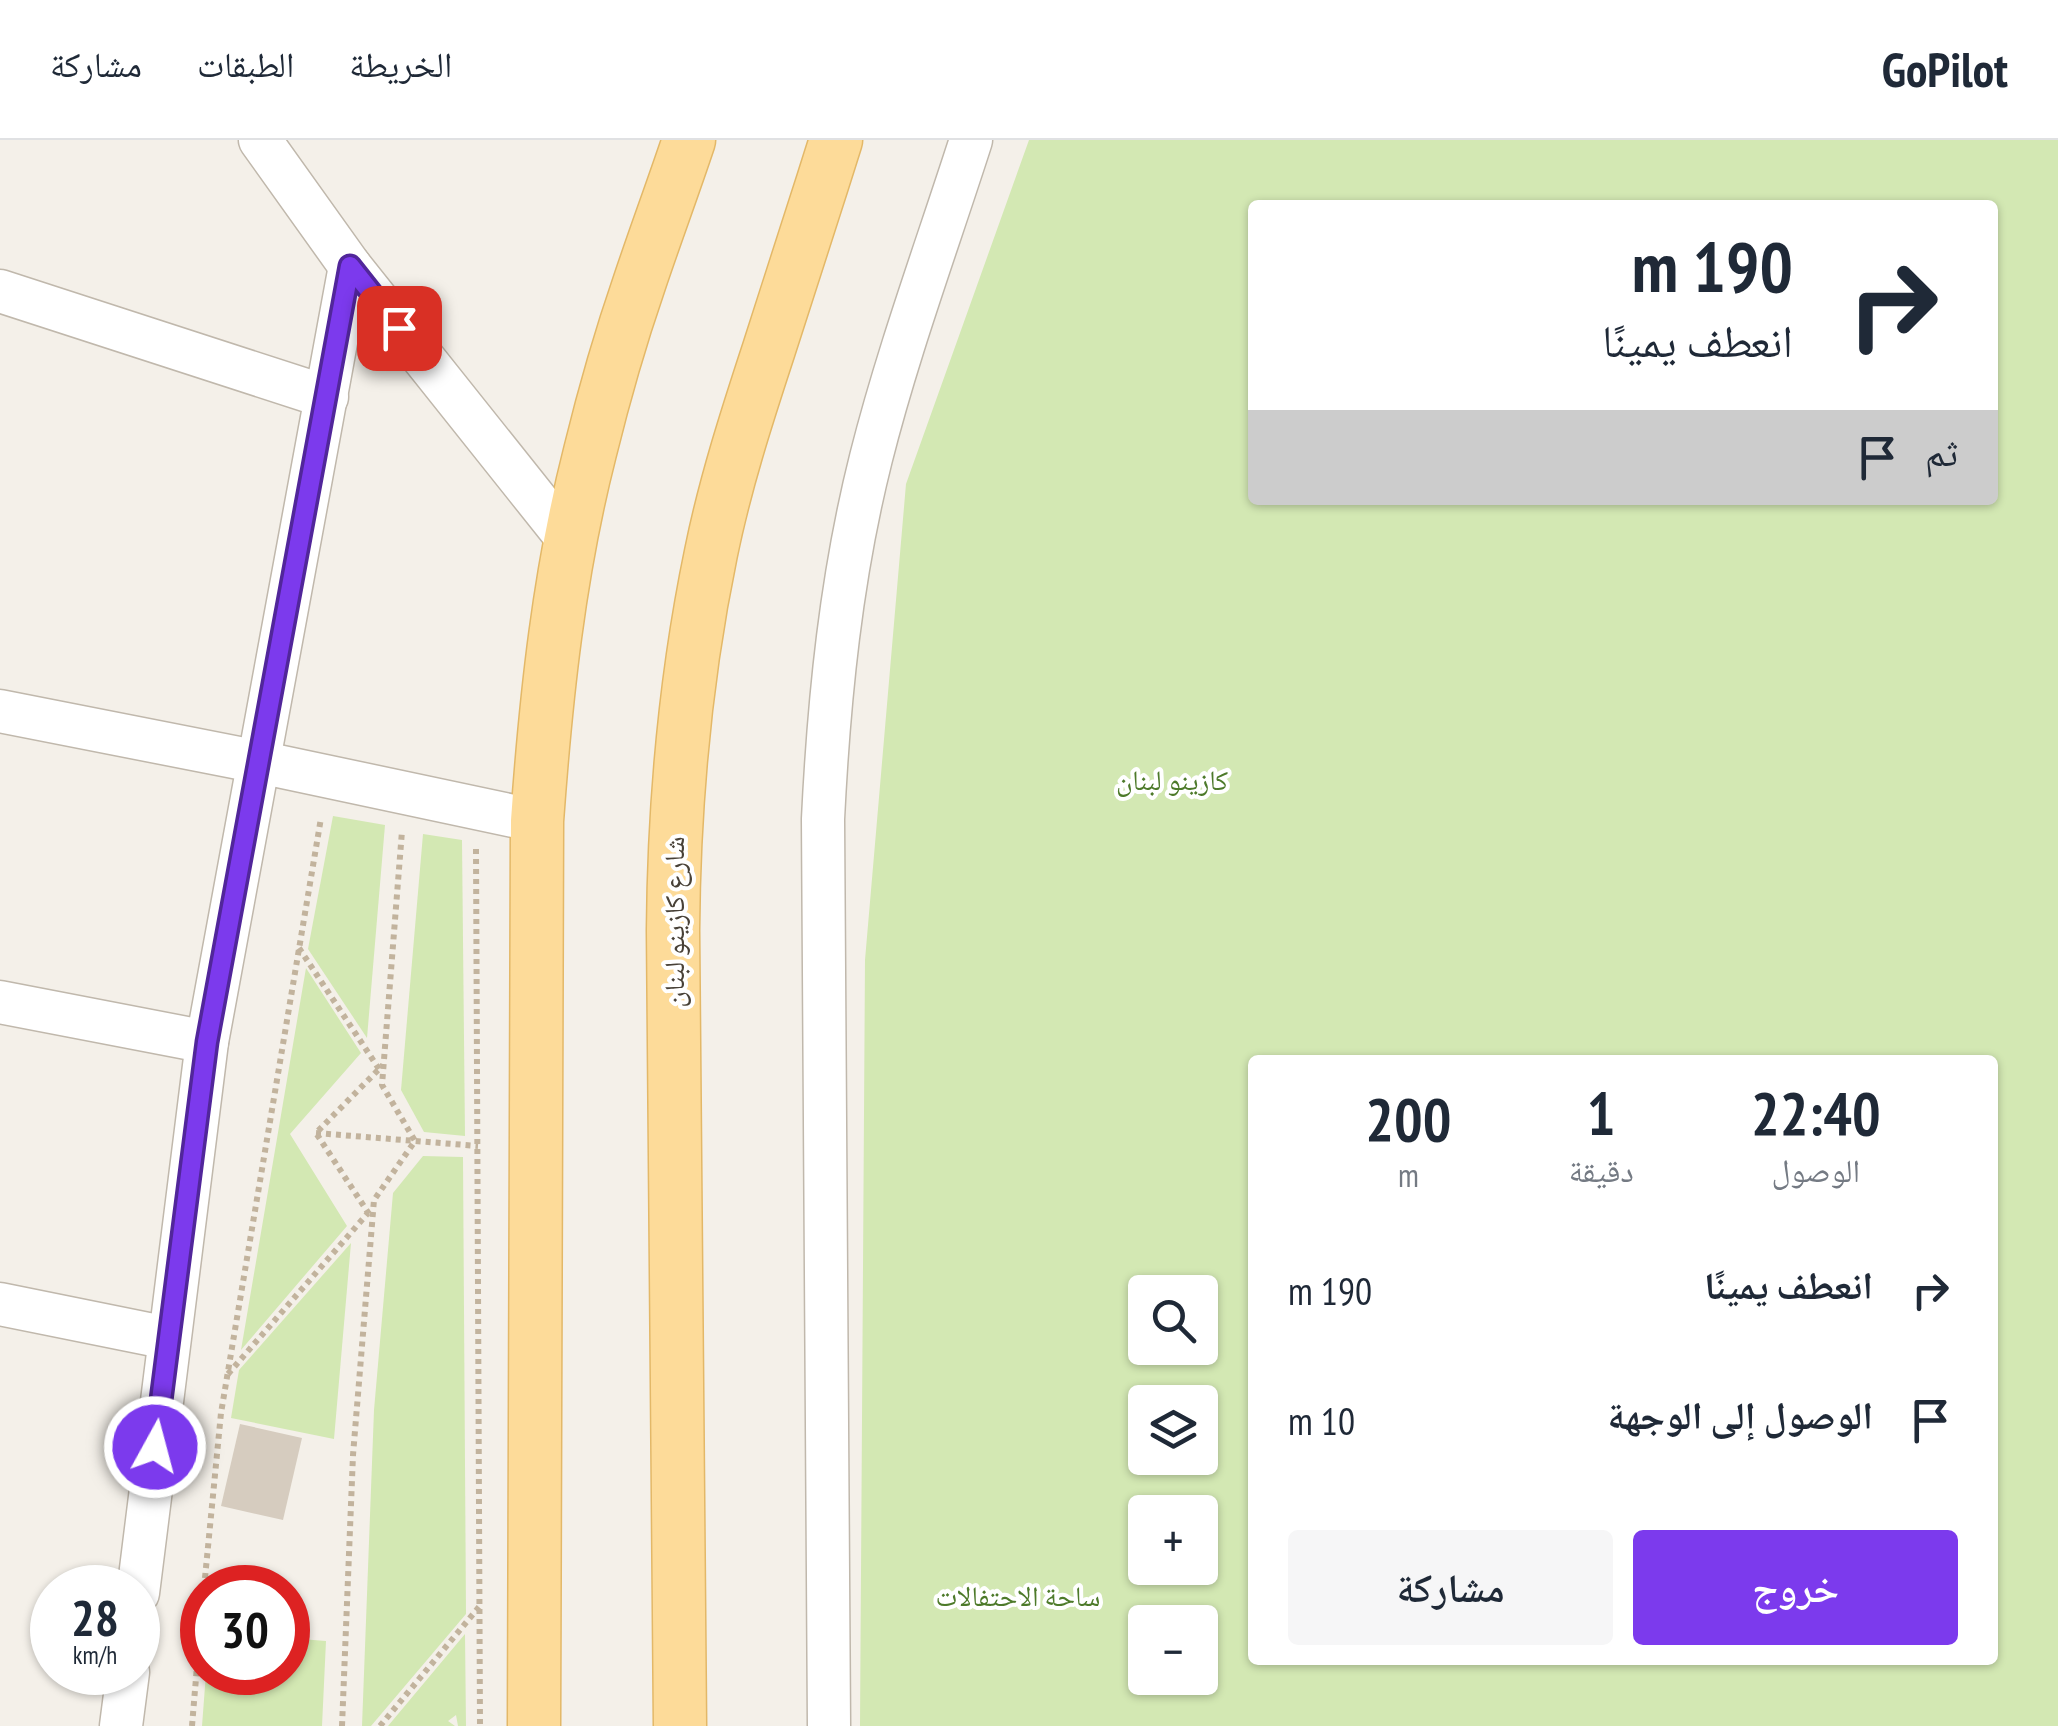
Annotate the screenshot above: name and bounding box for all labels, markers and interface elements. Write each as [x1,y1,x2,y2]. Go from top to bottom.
text: GoPilot [1882,38,2008,100]
text: مشاركة [50,41,142,87]
text: الطبقات [197,41,294,87]
text: الخريطة [349,41,452,87]
text: 190 m [1632,221,1793,311]
icon: right [1828,240,1958,370]
pin [357,286,442,371]
icon: arrive [372,301,427,356]
text: انعطف يمينًا [1602,311,1793,369]
text: ثم [1925,427,1958,476]
icon: arrive [1850,430,1905,485]
park label: كازينو لبنان [1116,761,1228,798]
street label: شارع كازينو لبنان [655,836,692,1008]
text: 1 [1587,1074,1616,1152]
text: 22:40 [1751,1074,1881,1152]
text: 200 [1365,1080,1451,1158]
text: دقيقة [1569,1149,1634,1191]
text: الوصول [1772,1149,1860,1191]
text: m [1398,1154,1419,1196]
text: انعطف يمينًا [1704,1260,1873,1309]
icon: right [1903,1263,1958,1318]
text: 190 m [1288,1266,1372,1315]
map controls [1128,1275,1218,1695]
button: search [1128,1275,1218,1365]
button: layers [1128,1385,1218,1475]
text: الوصول إلى الوجهة [1608,1390,1873,1439]
icon: arrive [1903,1393,1958,1448]
position arrow [103,1395,207,1499]
text: 10 m [1288,1396,1355,1445]
button: + [1128,1495,1218,1585]
button: مشاركة [1288,1530,1613,1645]
button: خروج [1633,1530,1958,1645]
speed limit sign: 30 [180,1565,310,1695]
park label: ساحة الاحتفالات [935,1577,1101,1614]
text: 28 [71,1585,119,1650]
button: − [1128,1605,1218,1695]
text: km/h [73,1639,117,1671]

